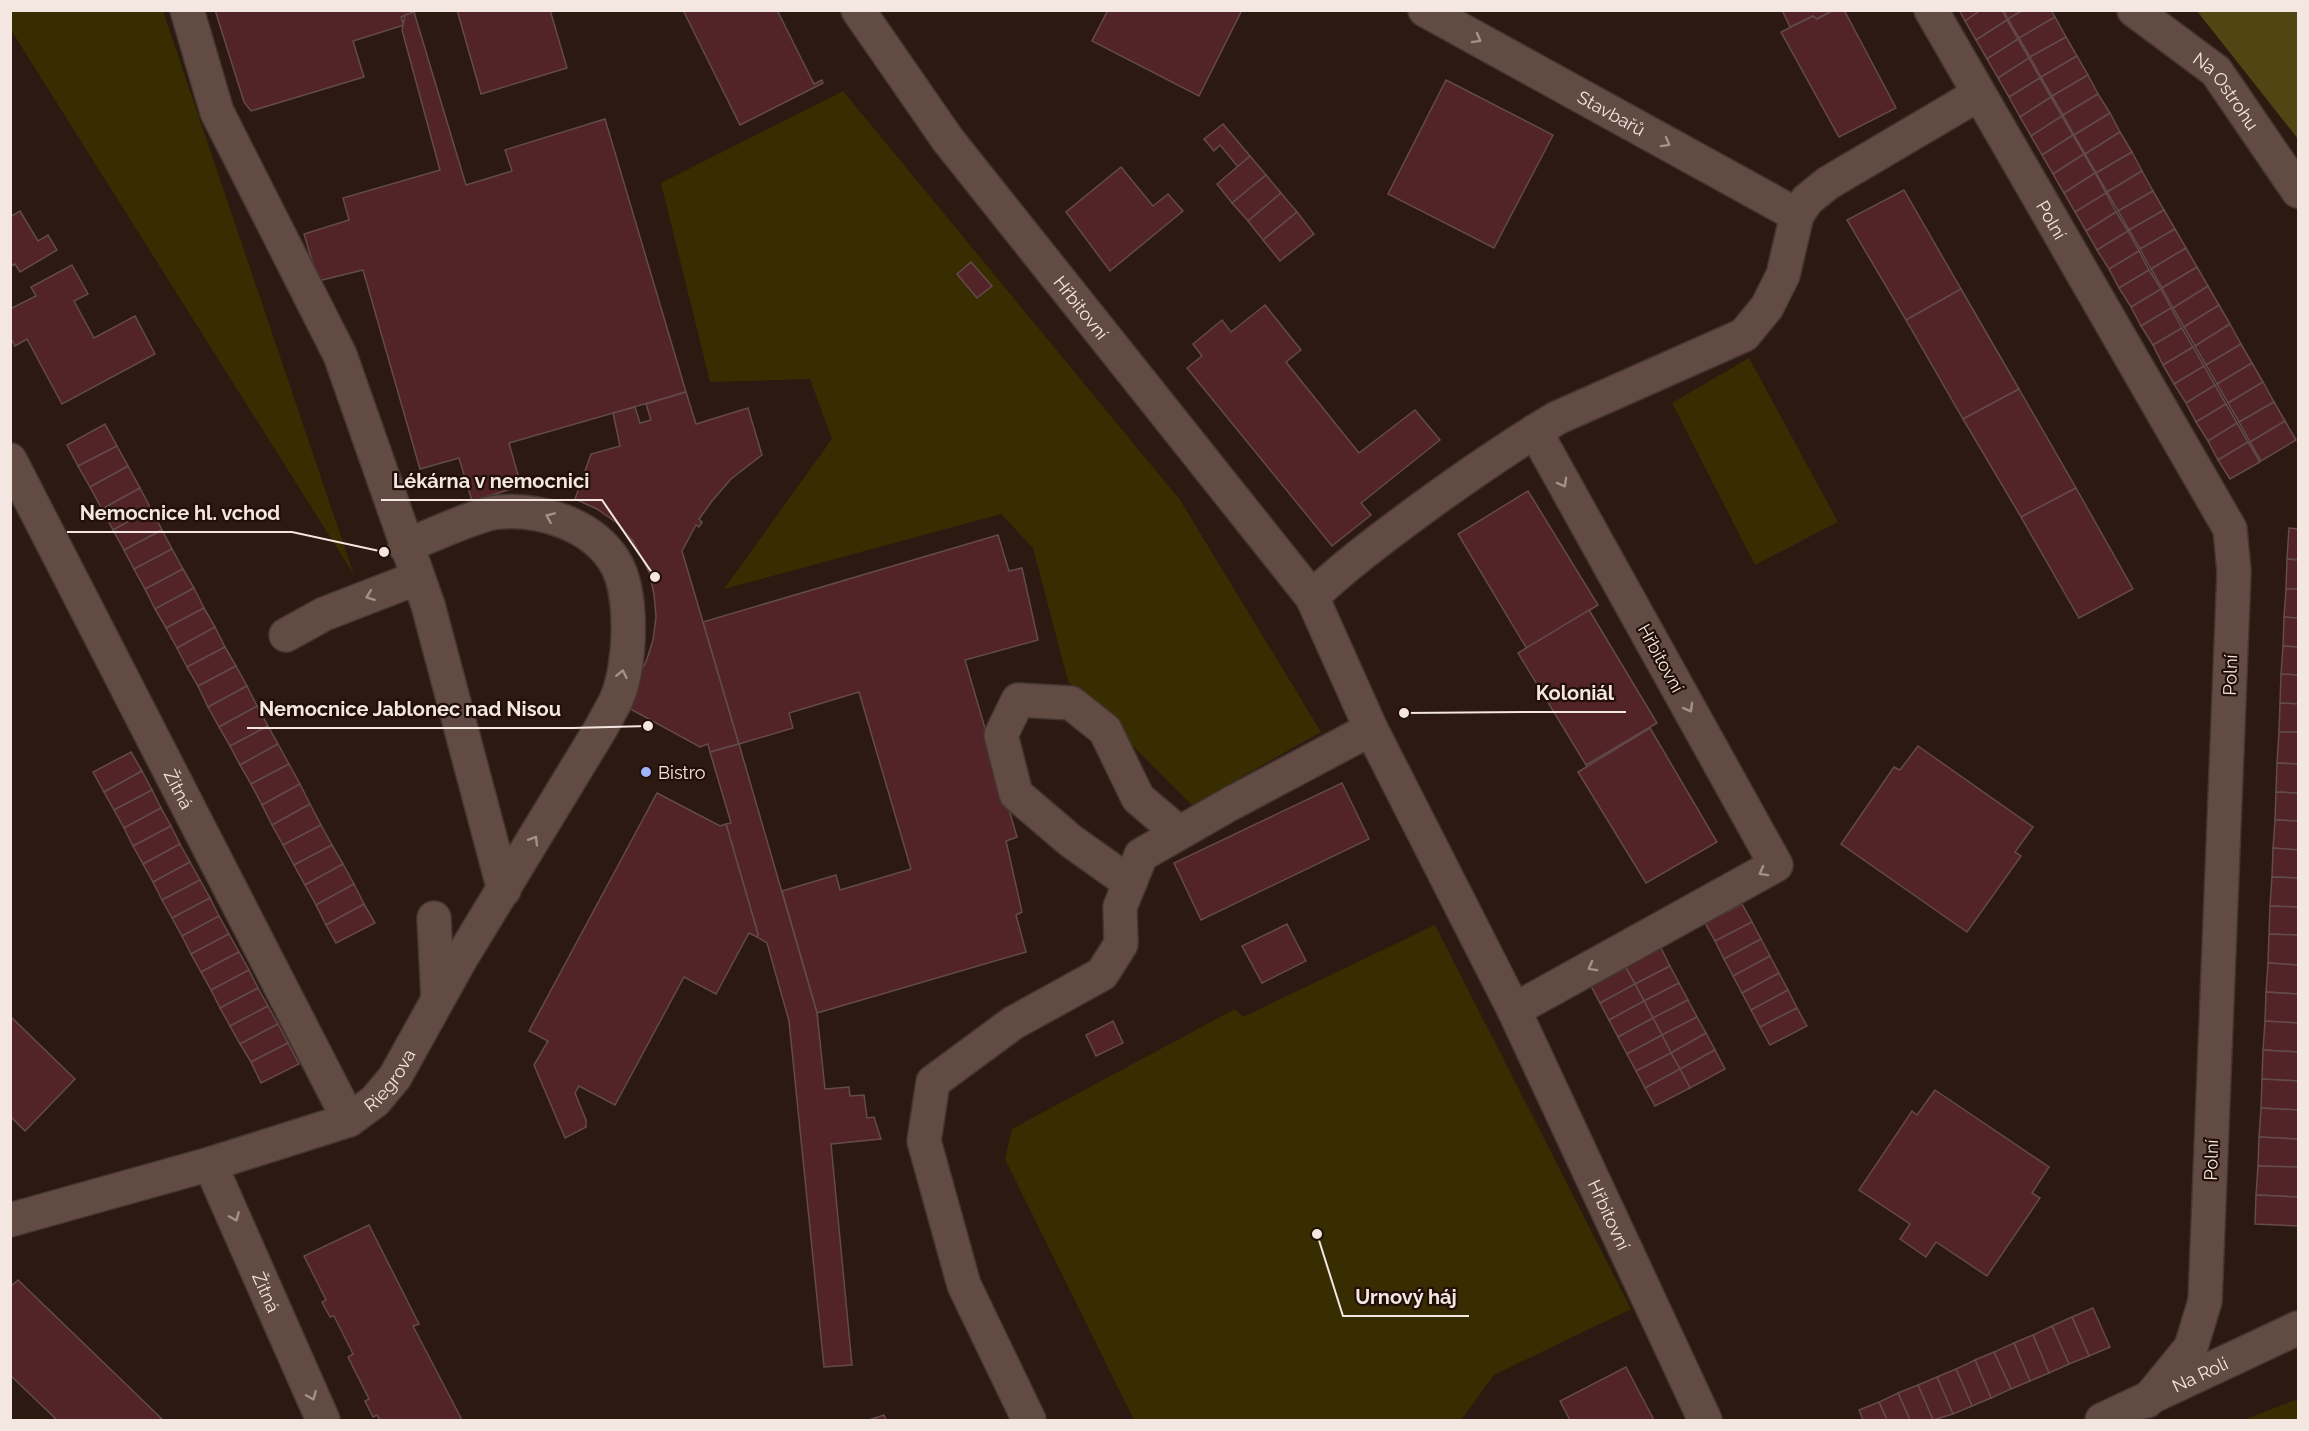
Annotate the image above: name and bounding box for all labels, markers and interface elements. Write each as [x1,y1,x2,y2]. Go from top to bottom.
one-way arrow [1470,32,1481,43]
street label: Na Ostrohu [2189,47,2264,134]
street label: Stavbařů [1574,86,1649,140]
one-way arrow [1660,136,1670,147]
street label: Polní [2032,197,2071,243]
street label: Hřbitovní [1050,271,1113,343]
callout: Lékárna v nemocnici [381,462,602,500]
text: Lékárna v nemocnici [393,469,589,493]
one-way arrow [1556,476,1567,487]
callout: Nemocnice hl. vchod [67,494,292,532]
text: Nemocnice hl. vchod [80,501,280,525]
one-way arrow [546,512,557,524]
one-way arrow [366,589,376,602]
street label: Hřbitovní [1634,620,1688,696]
street label: Polní [2219,654,2241,696]
one-way arrow [615,669,628,679]
callout: Koloniál [1524,674,1626,712]
text: Koloniál [1536,681,1615,705]
callout: Nemocnice Jablonec nad Nisou [247,690,573,728]
text: Nemocnice Jablonec nad Nisou [259,697,561,721]
one-way arrow [1682,702,1693,712]
place label: Bistro [658,762,706,783]
street label: Žitná [160,765,198,812]
marker: Bistro [639,765,653,779]
one-way arrow [527,836,538,846]
one-way arrow [1758,865,1769,876]
one-way arrow [1588,959,1598,971]
street label: Riegrova [360,1045,419,1116]
street label: Polní [2200,1139,2222,1181]
street label: Hřbitovní [1584,1176,1635,1253]
one-way arrow [228,1211,240,1222]
street label: Žitná [249,1268,285,1315]
callout: Urnový háj [1343,1278,1469,1316]
text: Urnový háj [1355,1285,1457,1309]
street label: Na Roli [2168,1352,2231,1396]
one-way arrow [305,1390,317,1401]

